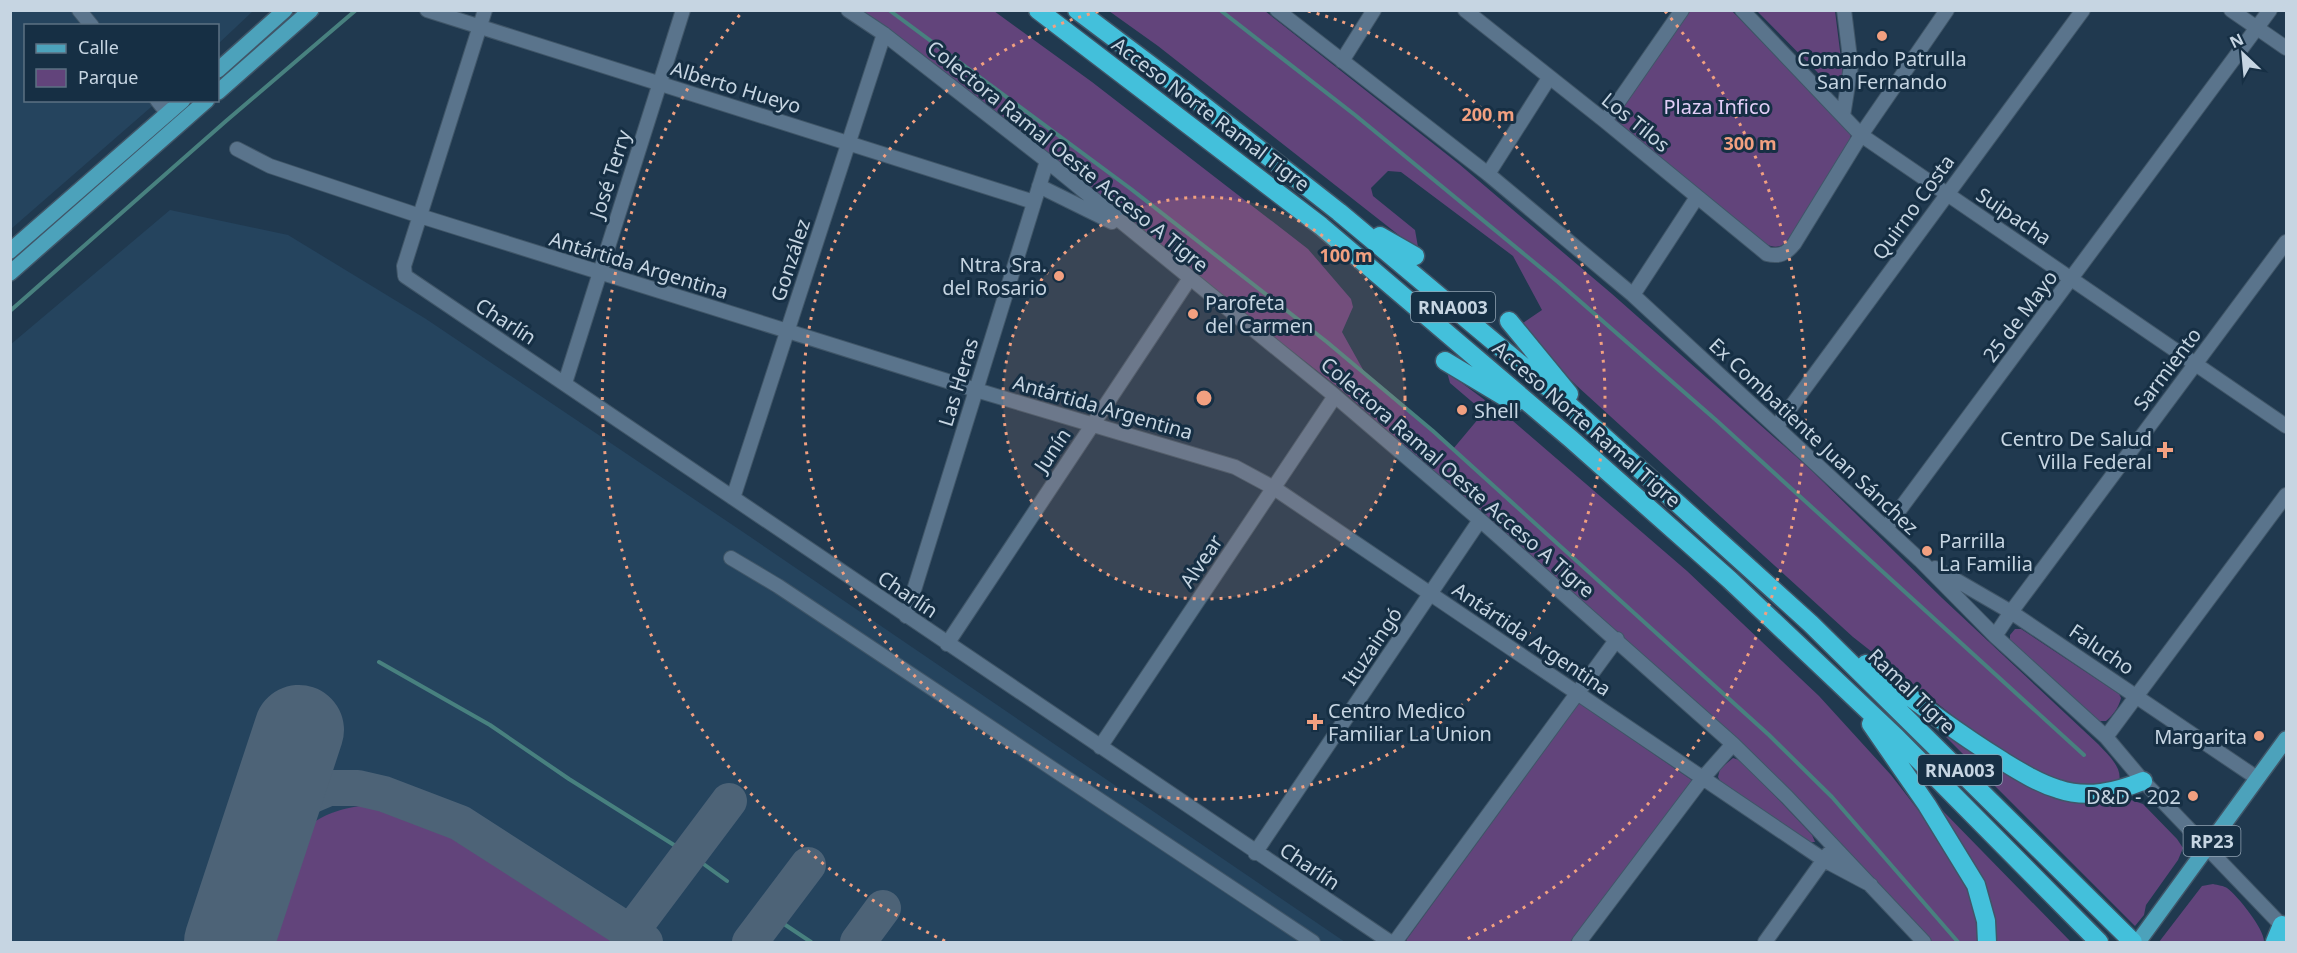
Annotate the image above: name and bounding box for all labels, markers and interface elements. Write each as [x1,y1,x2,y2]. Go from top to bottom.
legend [24,24,219,102]
north arrow [2213,24,2273,84]
text: N [2226,28,2247,53]
marker: Comando Patrulla San Fernando [1875,29,1889,43]
street label: Acceso Norte Ramal Tigre [1107,31,1315,197]
street label: Colectora Ramal Oeste Acceso A Tigre [922,34,1214,278]
text: Calle [78,35,119,59]
place label: Comando Patrulla San Fernando [1797,45,1967,95]
street label: Alberto Hueyo [668,54,804,120]
text: Parque [78,65,138,89]
street label: Los Tilos [1596,86,1676,158]
park label: Plaza Infico [1663,93,1771,120]
text: 200 m [1461,102,1515,126]
street label: José Terry [582,126,637,224]
text: 300 m [1723,131,1777,155]
street label: Quirno Costa [1866,149,1960,265]
street label: Suipacha [1971,181,2057,251]
street label: González [764,215,816,305]
street label: Antártida Argentina [546,225,732,305]
text: 100 m [1319,243,1373,267]
place label: Ntra. Sra. del Rosario [942,251,1047,301]
street label: 25 de Mayo [1977,265,2063,367]
marker: Ntra. Sra. del Rosario [1052,269,1066,283]
place label: Parofeta del Carmen [1205,289,1313,339]
street label: Charlín [470,291,542,351]
road number: RNA003 [1411,292,1495,322]
marker: Parofeta del Carmen [1186,307,1200,321]
street label: Sarmiento [2127,322,2207,416]
street label: Ex Combatiente Juan Sánchez [1703,332,1925,540]
street label: Las Heras [932,334,984,430]
street label: Acceso Norte Ramal Tigre [1487,335,1687,513]
street label: Colectora Ramal Oeste Acceso A Tigre [1315,351,1601,603]
street label: Antártida Argentina [1010,368,1196,446]
centre of rings [1194,388,1214,408]
place label: Shell [1474,397,1519,424]
marker: Shell [1455,403,1469,417]
street label: Junín [1026,423,1077,479]
place label: Centro De Salud Villa Federal [2000,425,2152,475]
marker: Centro De Salud Villa Federal [2156,441,2174,459]
place label: Parrilla La Familia [1939,527,2033,577]
street label: Alvear [1173,529,1229,593]
marker: Parrilla La Familia [1920,544,1934,558]
street label: Charlín [873,564,943,624]
street label: Antártida Argentina [1447,576,1617,702]
street label: Ituzaingó [1336,602,1408,690]
street label: Falucho [2064,617,2140,681]
street label: Ramal Tigre [1862,643,1962,739]
place label: Centro Medico Familiar La Union [1328,697,1492,747]
marker: Centro Medico Familiar La Union [1306,713,1324,731]
place label: Margarita [2154,723,2247,750]
marker: Margarita [2252,729,2266,743]
road number: RNA003 [1918,755,2002,785]
place label: D&D - 202 [2086,783,2181,810]
marker: D&D - 202 [2186,789,2200,803]
road number: RP23 [2184,826,2240,856]
street label: Charlín [1275,836,1345,896]

